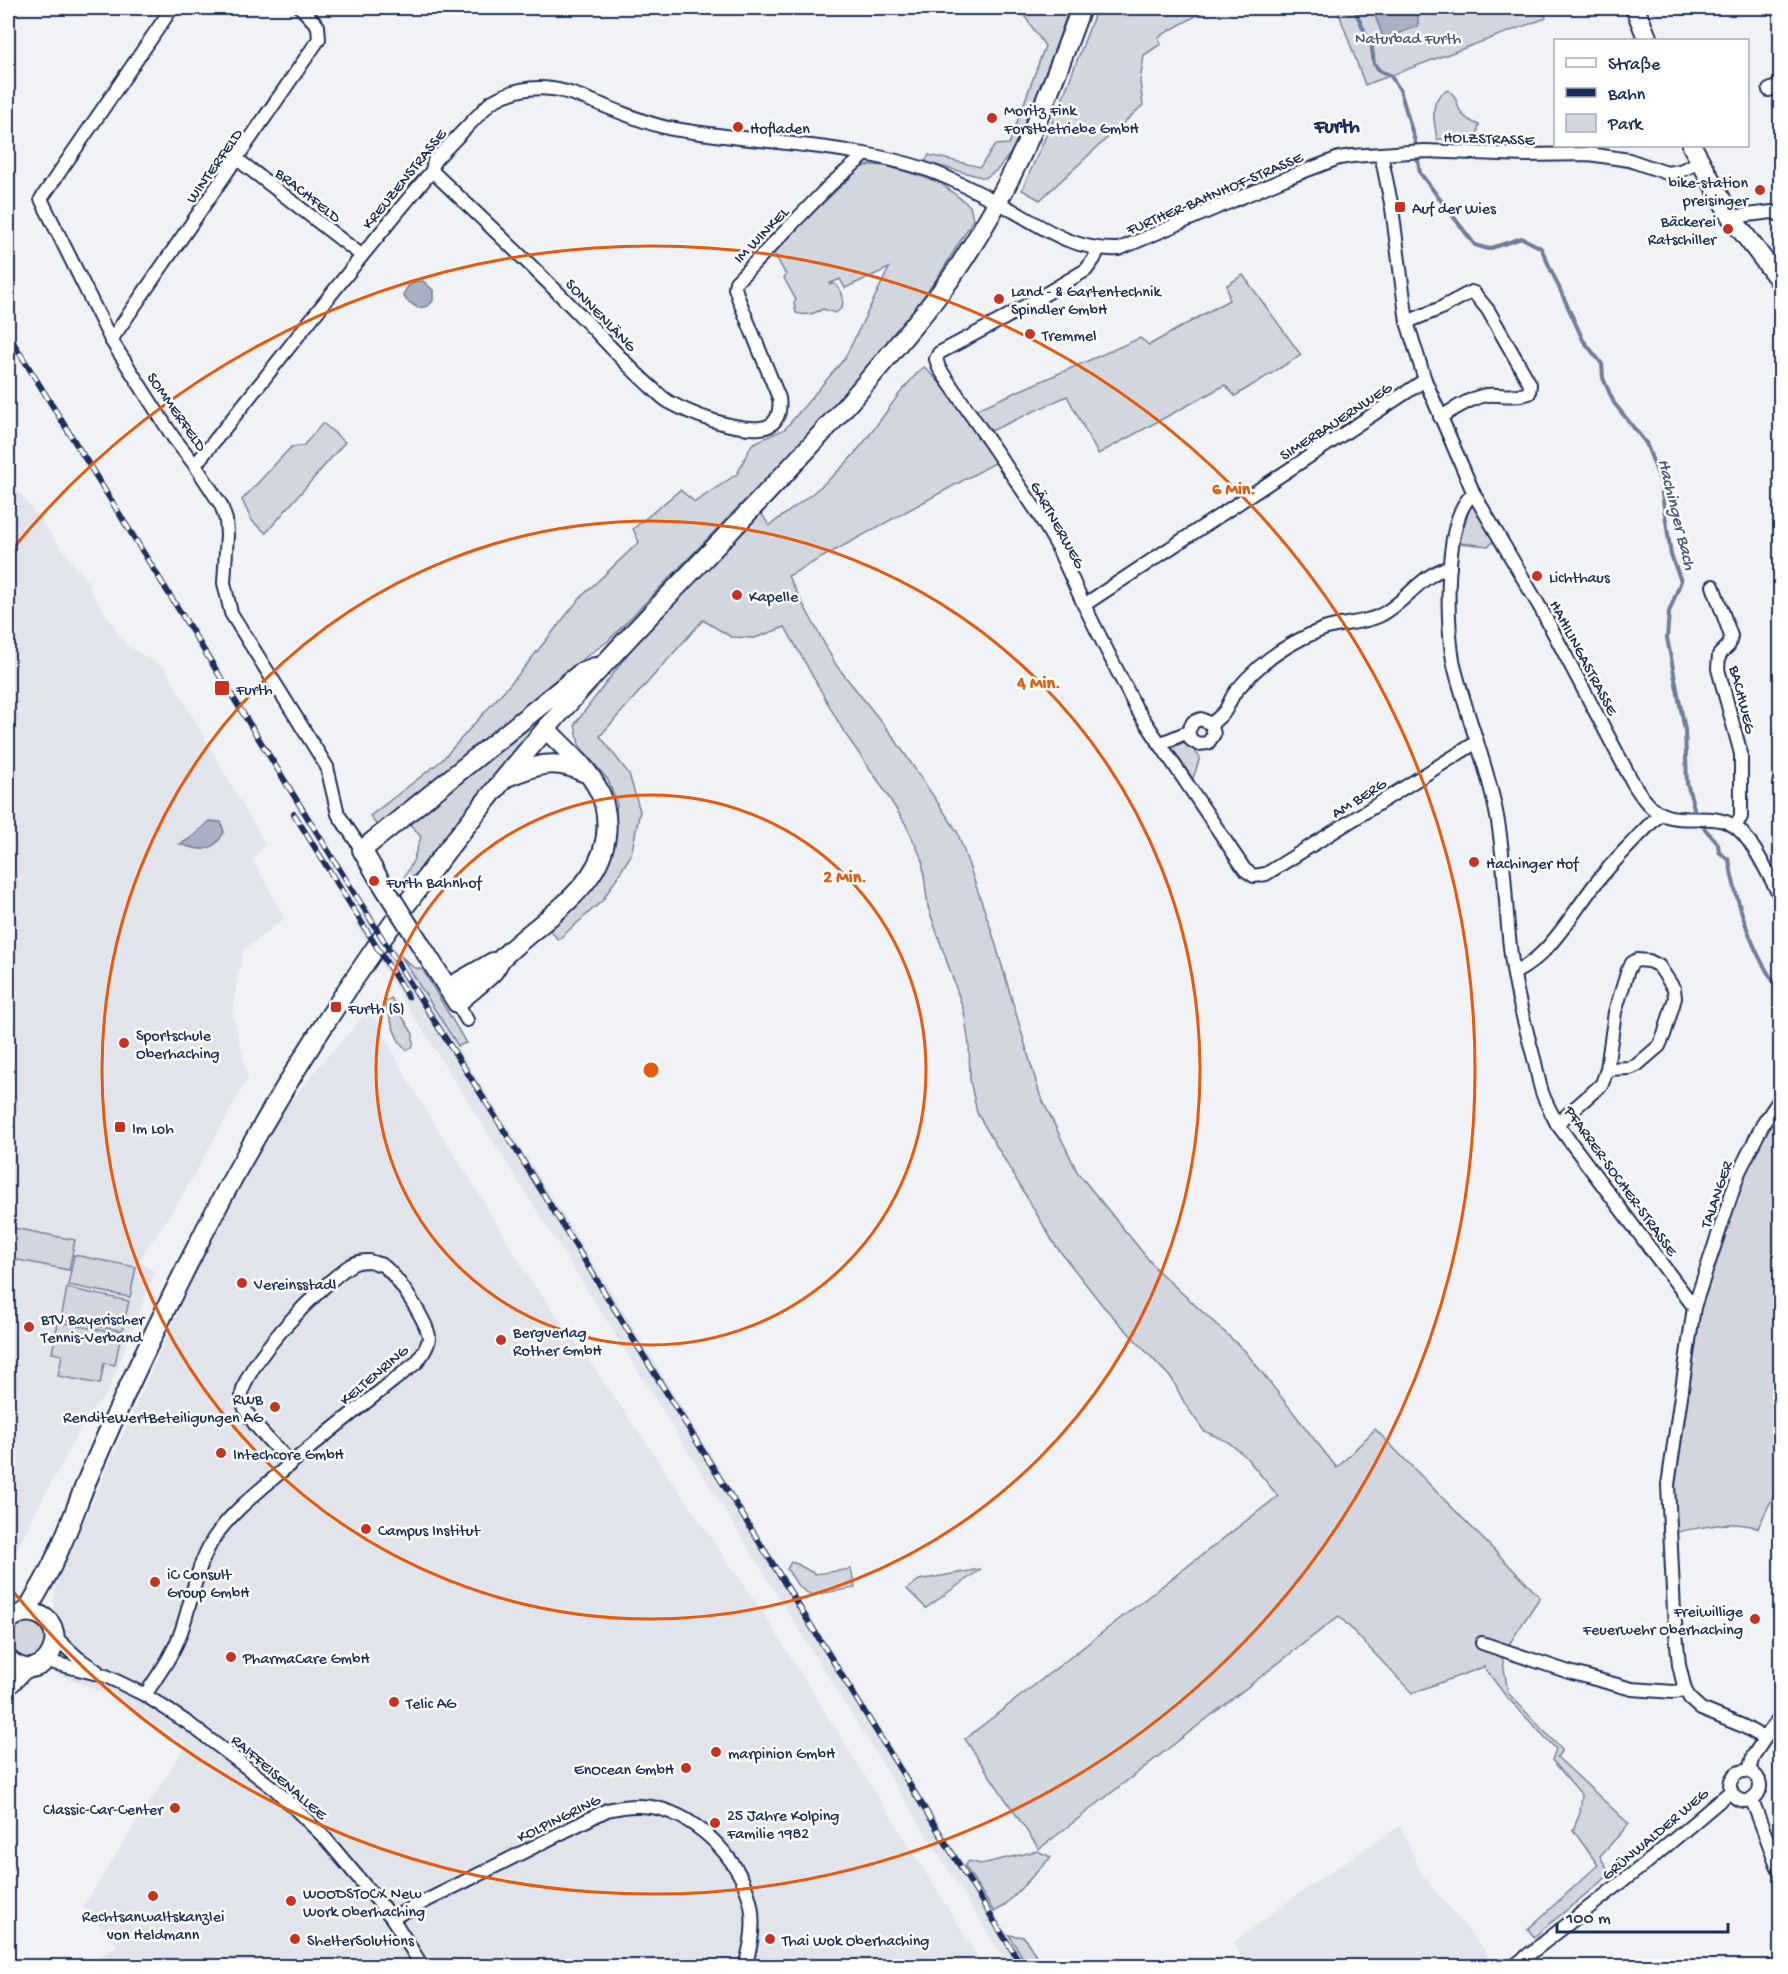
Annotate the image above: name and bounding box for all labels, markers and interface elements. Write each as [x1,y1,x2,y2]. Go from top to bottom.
park label: Naturbad Furth [1355,31,1461,50]
legend [1554,39,1749,147]
text: Straße [1608,55,1661,76]
text: Bahn [1607,85,1646,106]
place label: Moritz Fink Forstbetriebe GmbH [1003,103,1140,140]
marker: Moritz Fink Forstbetriebe GmbH [985,111,999,125]
text: Park [1607,115,1644,136]
district label: Furth [1313,117,1360,140]
marker: Hofladen [731,120,745,134]
place label: Hofladen [750,121,810,140]
street label: KREUZENSTRASSE [360,125,453,234]
street label: WINTERFELD [183,126,249,208]
street label: HOLZSTRASSE [1443,129,1536,152]
street label: FURTHER-BAHNHOF-STRASSE [1123,149,1307,241]
street label: BRACHFELD [269,165,344,229]
place label: bike-station preisinger [1668,175,1749,212]
marker: bike-station preisinger [1753,183,1767,197]
marker: Auf der Wies [1393,200,1407,214]
place label: Auf der Wies [1412,201,1497,220]
street label: IM WINKEL [731,203,795,269]
place label: Bäckerei Ratschiller [1648,214,1717,251]
marker: Bäckerei Ratschiller [1721,222,1735,236]
street label: SONNENLÄNG [560,276,640,358]
place label: Land - & Gartentechnik Spindler GmbH [1011,284,1162,321]
marker: Land - & Gartentechnik Spindler GmbH [992,292,1006,306]
marker: Tremmel [1023,327,1037,341]
place label: Tremmel [1041,328,1097,347]
street label: SOMMERFELD [141,370,210,457]
street label: SIMERBAUERNWEG [1277,379,1397,466]
water label: Hachinger Bach [1652,457,1700,573]
street label: GÄRTNERWEG [1024,479,1088,573]
text: 6 Min. [1212,480,1256,501]
marker: Lichthaus [1530,569,1544,583]
place label: Lichthaus [1549,570,1611,589]
marker: Kapelle [730,588,744,602]
place label: Kapelle [749,589,799,608]
street label: HAHILINGASTRASSE [1544,598,1621,720]
street label: BACHWEG [1723,663,1758,737]
text: 4 Min. [1016,674,1061,695]
marker: Furth [213,679,231,697]
place label: Furth [235,682,273,701]
street label: AM BERG [1329,775,1392,824]
marker: Hachinger Hof [1467,855,1481,869]
place label: Hachinger Hof [1486,856,1579,875]
text: 2 Min. [823,868,867,889]
marker: Furth Bahnhof [367,874,381,888]
place label: Furth Bahnhof [385,875,482,894]
marker: Furth (S) [329,1000,343,1014]
place label: Furth (S) [347,1001,405,1020]
place label: Sportschule Oberhaching [136,1028,220,1065]
marker: Sportschule Oberhaching [117,1036,131,1050]
centre of rings [641,1060,661,1080]
street label: PFARRER-SOCHER-STRASSE [1558,1102,1681,1262]
marker: Im Loh [113,1120,127,1134]
place label: Im Loh [132,1121,174,1140]
street label: TALANGER [1698,1158,1739,1232]
marker: Vereinsstadl [235,1276,249,1290]
place label: Vereinsstadl [253,1277,336,1296]
place label: BTV Bayerischer Tennis-Verband [40,1312,146,1349]
marker: BTV Bayerischer Tennis-Verband [22,1320,36,1334]
place label: Bergverlag Rother GmbH [512,1325,602,1362]
marker: Bergverlag Rother GmbH [494,1333,508,1347]
street label: KELTENRING [337,1342,414,1411]
place label: RWB RenditeWertBeteiligungen AG [63,1392,264,1429]
marker: RWB RenditeWertBeteiligungen AG [268,1400,282,1414]
marker: Intechcore GmbH [214,1446,228,1460]
place label: Intechcore GmbH [233,1447,345,1466]
marker: Campus Institut [359,1522,373,1536]
place label: Campus Institut [378,1523,481,1542]
place label: iC Consult Group GmbH [167,1567,250,1604]
marker: iC Consult Group GmbH [148,1575,162,1589]
place label: Freiwillige Feuerwehr Oberhaching [1582,1604,1744,1641]
marker: Freiwillige Feuerwehr Oberhaching [1748,1612,1762,1626]
marker: PharmaCare GmbH [224,1650,238,1664]
place label: PharmaCare GmbH [242,1651,370,1670]
marker: Telic AG [387,1695,401,1709]
place label: Telic AG [405,1696,457,1715]
street label: RAIFFEISENALLEE [226,1732,330,1826]
marker: marpinion GmbH [709,1745,723,1759]
place label: marpinion GmbH [728,1746,836,1765]
marker: EnOcean GmbH [679,1761,693,1775]
place label: EnOcean GmbH [574,1762,675,1781]
street label: GRÜNWALDER WEG [1599,1785,1714,1886]
street label: KOLPINGRING [515,1791,605,1848]
marker: Classic-Car-Center [168,1801,182,1815]
place label: Classic-Car-Center [43,1802,164,1821]
place label: 25 Jahre Kolping Familie 1982 [726,1808,839,1845]
marker: 25 Jahre Kolping Familie 1982 [708,1816,722,1830]
place label: WOODSTOCX New Work Oberhaching [303,1886,425,1923]
marker: Rechtsanwaltskanzlei von Heldmann [146,1889,160,1903]
marker: WOODSTOCX New Work Oberhaching [284,1894,298,1908]
scale bar [1557,1896,1728,1934]
place label: Rechtsanwaltskanzlei von Heldmann [82,1909,224,1946]
text: 100 m [1565,1909,1611,1930]
marker: ShelterSolutions [288,1932,302,1946]
marker: Thai Wok Oberhaching [763,1932,777,1946]
place label: ShelterSolutions [307,1933,415,1952]
place label: Thai Wok Oberhaching [781,1933,929,1952]

